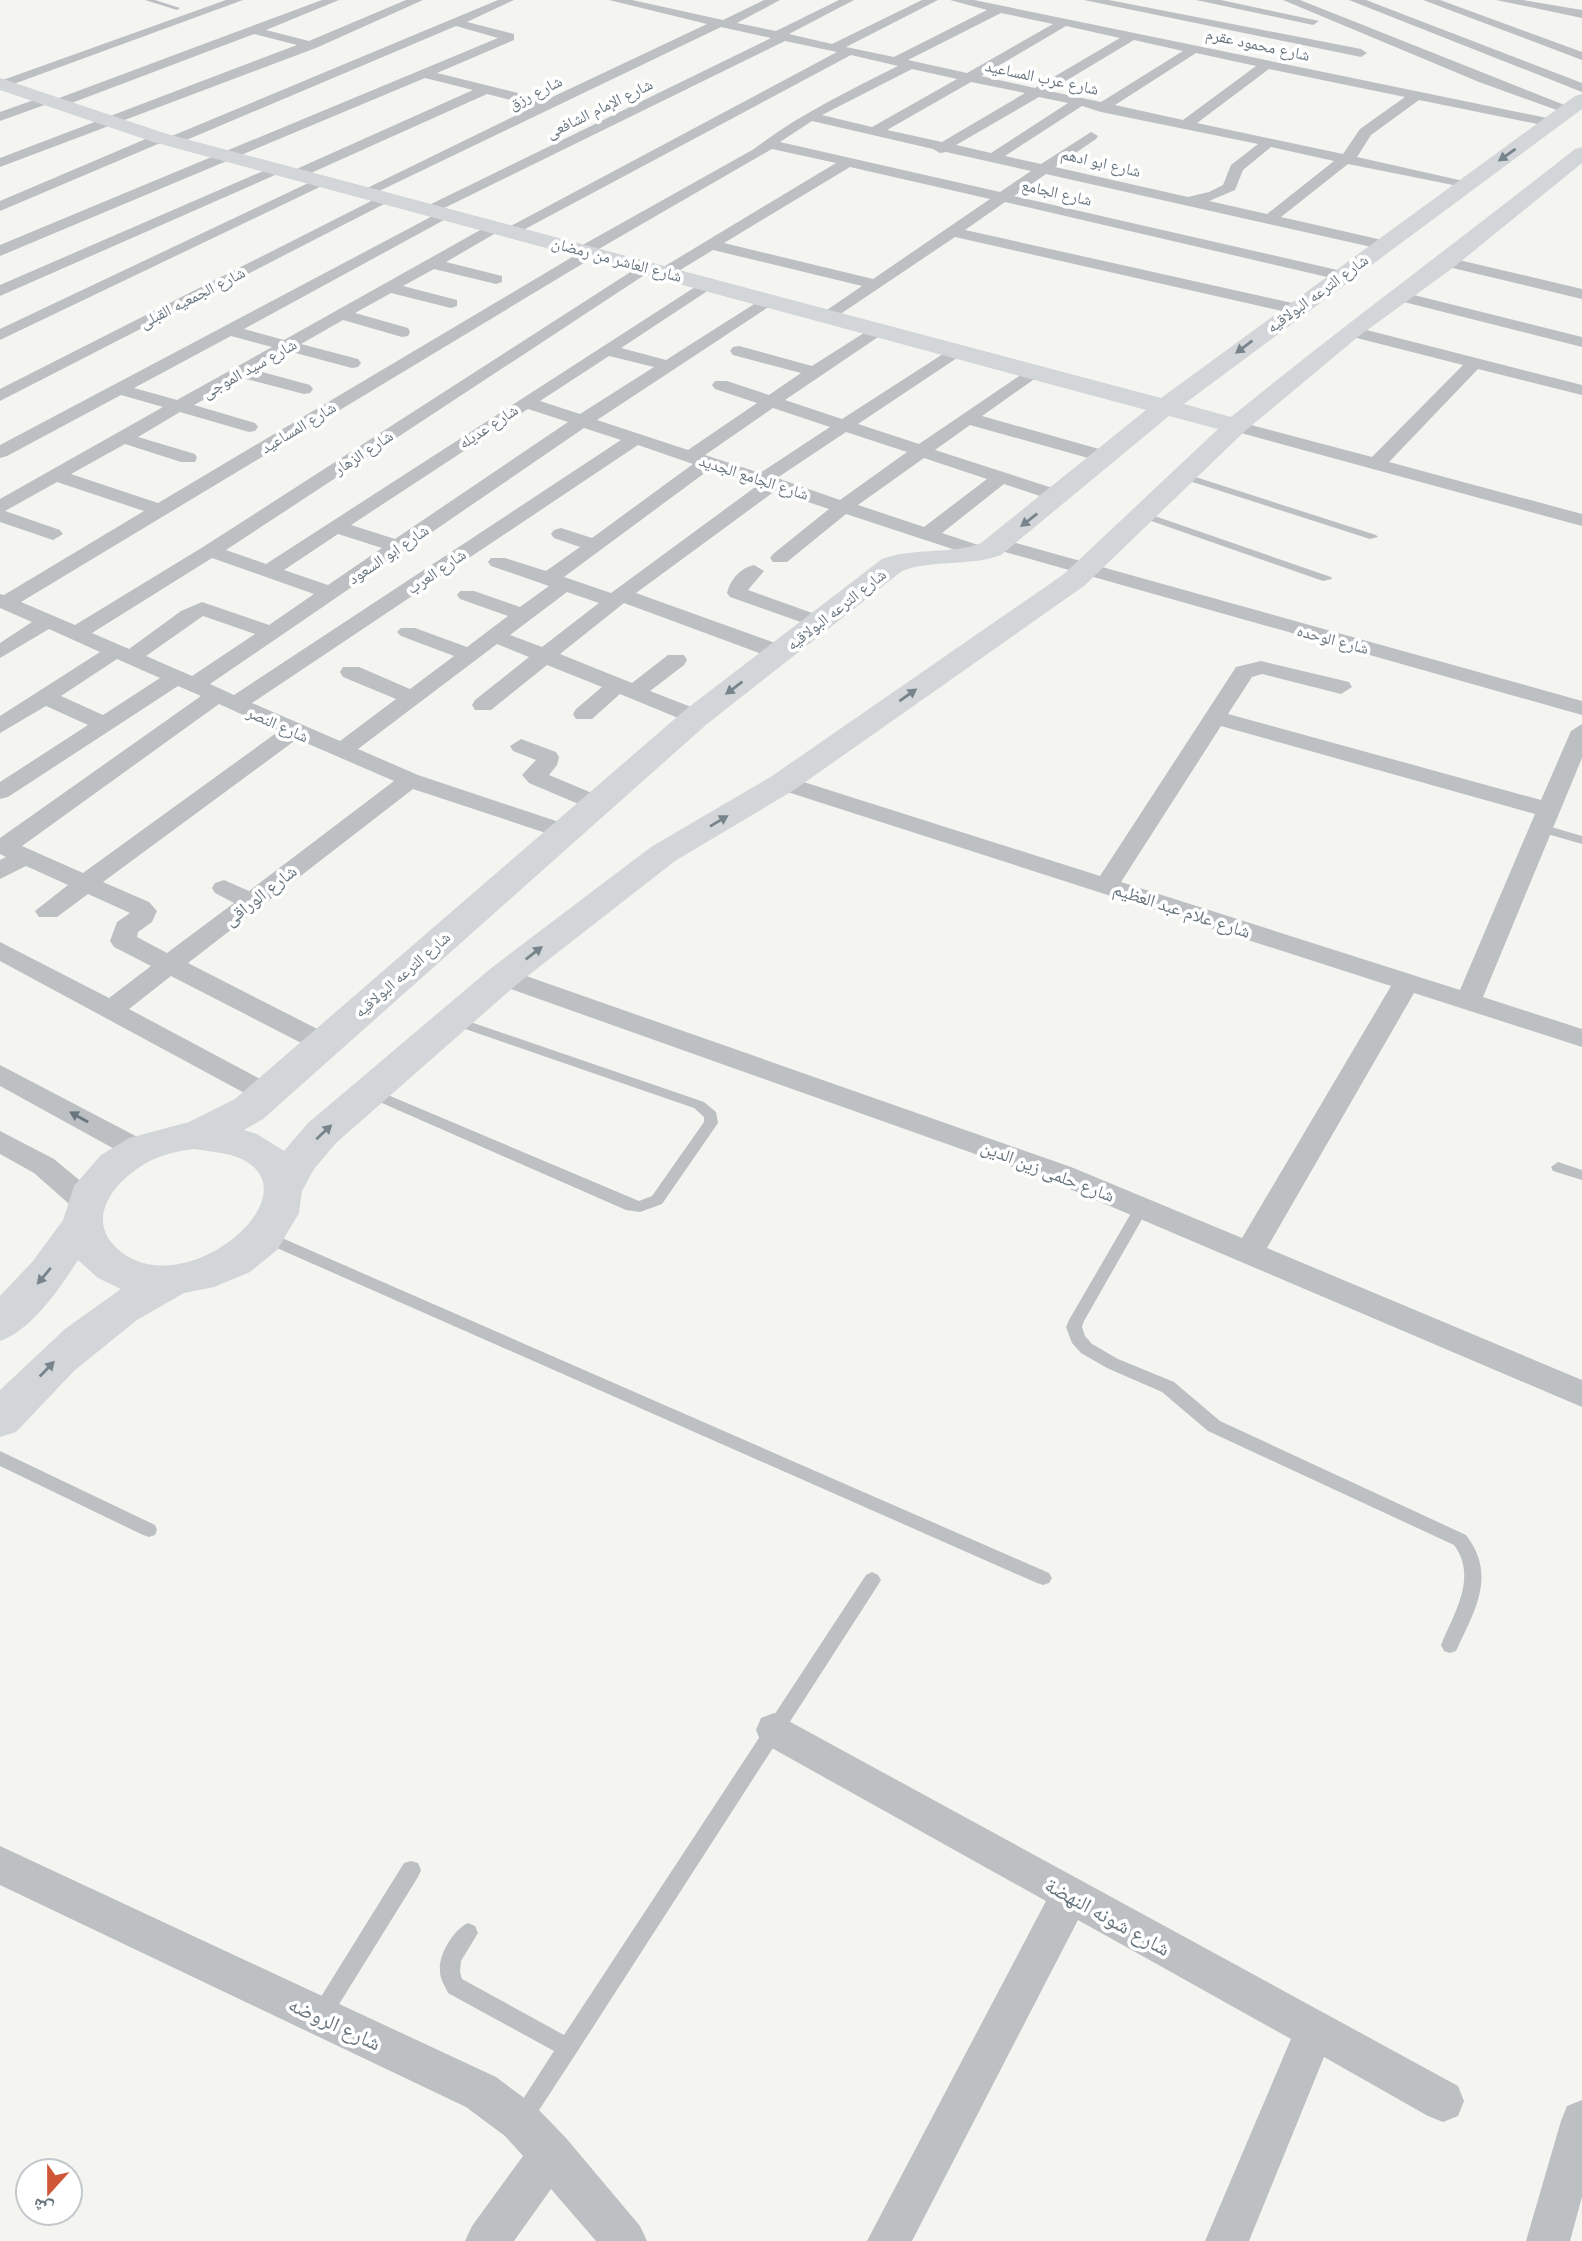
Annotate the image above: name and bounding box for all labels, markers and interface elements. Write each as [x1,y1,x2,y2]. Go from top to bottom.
street label: شارع محمود عقرم [1204,23,1312,66]
street label: شارع عرب المساعيد [983,55,1101,100]
street label: شارع رزق [505,70,566,114]
street label: شارع الإمام الشافعى [542,74,656,143]
street label: شارع ابو ادهم [1059,143,1143,182]
one-way arrow [1498,148,1516,162]
street label: شارع الجامع [1020,174,1094,211]
street label: شارع العاشر من رمضان [550,232,684,287]
street label: شارع الترعه البولاقيه [1262,249,1372,337]
street label: شارع الجمعيه القبلى [136,262,249,333]
street label: شارع سيد الموجى [198,334,300,403]
one-way arrow [1235,340,1254,354]
street label: شارع المساعيد [257,397,340,458]
street label: شارع عديله [454,399,522,453]
street label: شارع الزهار [329,425,397,480]
street label: شارع الجامع الجديد [696,450,811,505]
one-way arrow [1020,512,1038,527]
street label: شارع ابو السعود [344,520,433,589]
street label: شارع العرب [403,544,470,599]
street label: شارع الترعه البولاقيه [782,564,890,655]
street label: شارع الوحده [1295,620,1371,659]
one-way arrow [725,681,743,695]
one-way arrow [899,688,917,702]
street label: شارع النصر [243,701,312,747]
one-way arrow [709,814,728,827]
street label: شارع الوراقى [219,859,301,931]
street label: شارع علام عبد العظيم [1110,877,1254,944]
street label: شارع الترعه البولاقيه [350,927,455,1022]
one-way arrow [525,946,543,960]
one-way arrow [70,1111,89,1123]
one-way arrow [315,1125,332,1141]
street label: شارع حلمى زين الدين [978,1135,1118,1207]
one-way arrow [37,1268,52,1285]
one-way arrow [39,1361,56,1378]
street label: شارع شونه النهضة [1040,1871,1175,1962]
street label: شارع الروضه [284,1990,385,2057]
north arrow [14,2157,84,2227]
text: ش [29,2193,57,2223]

